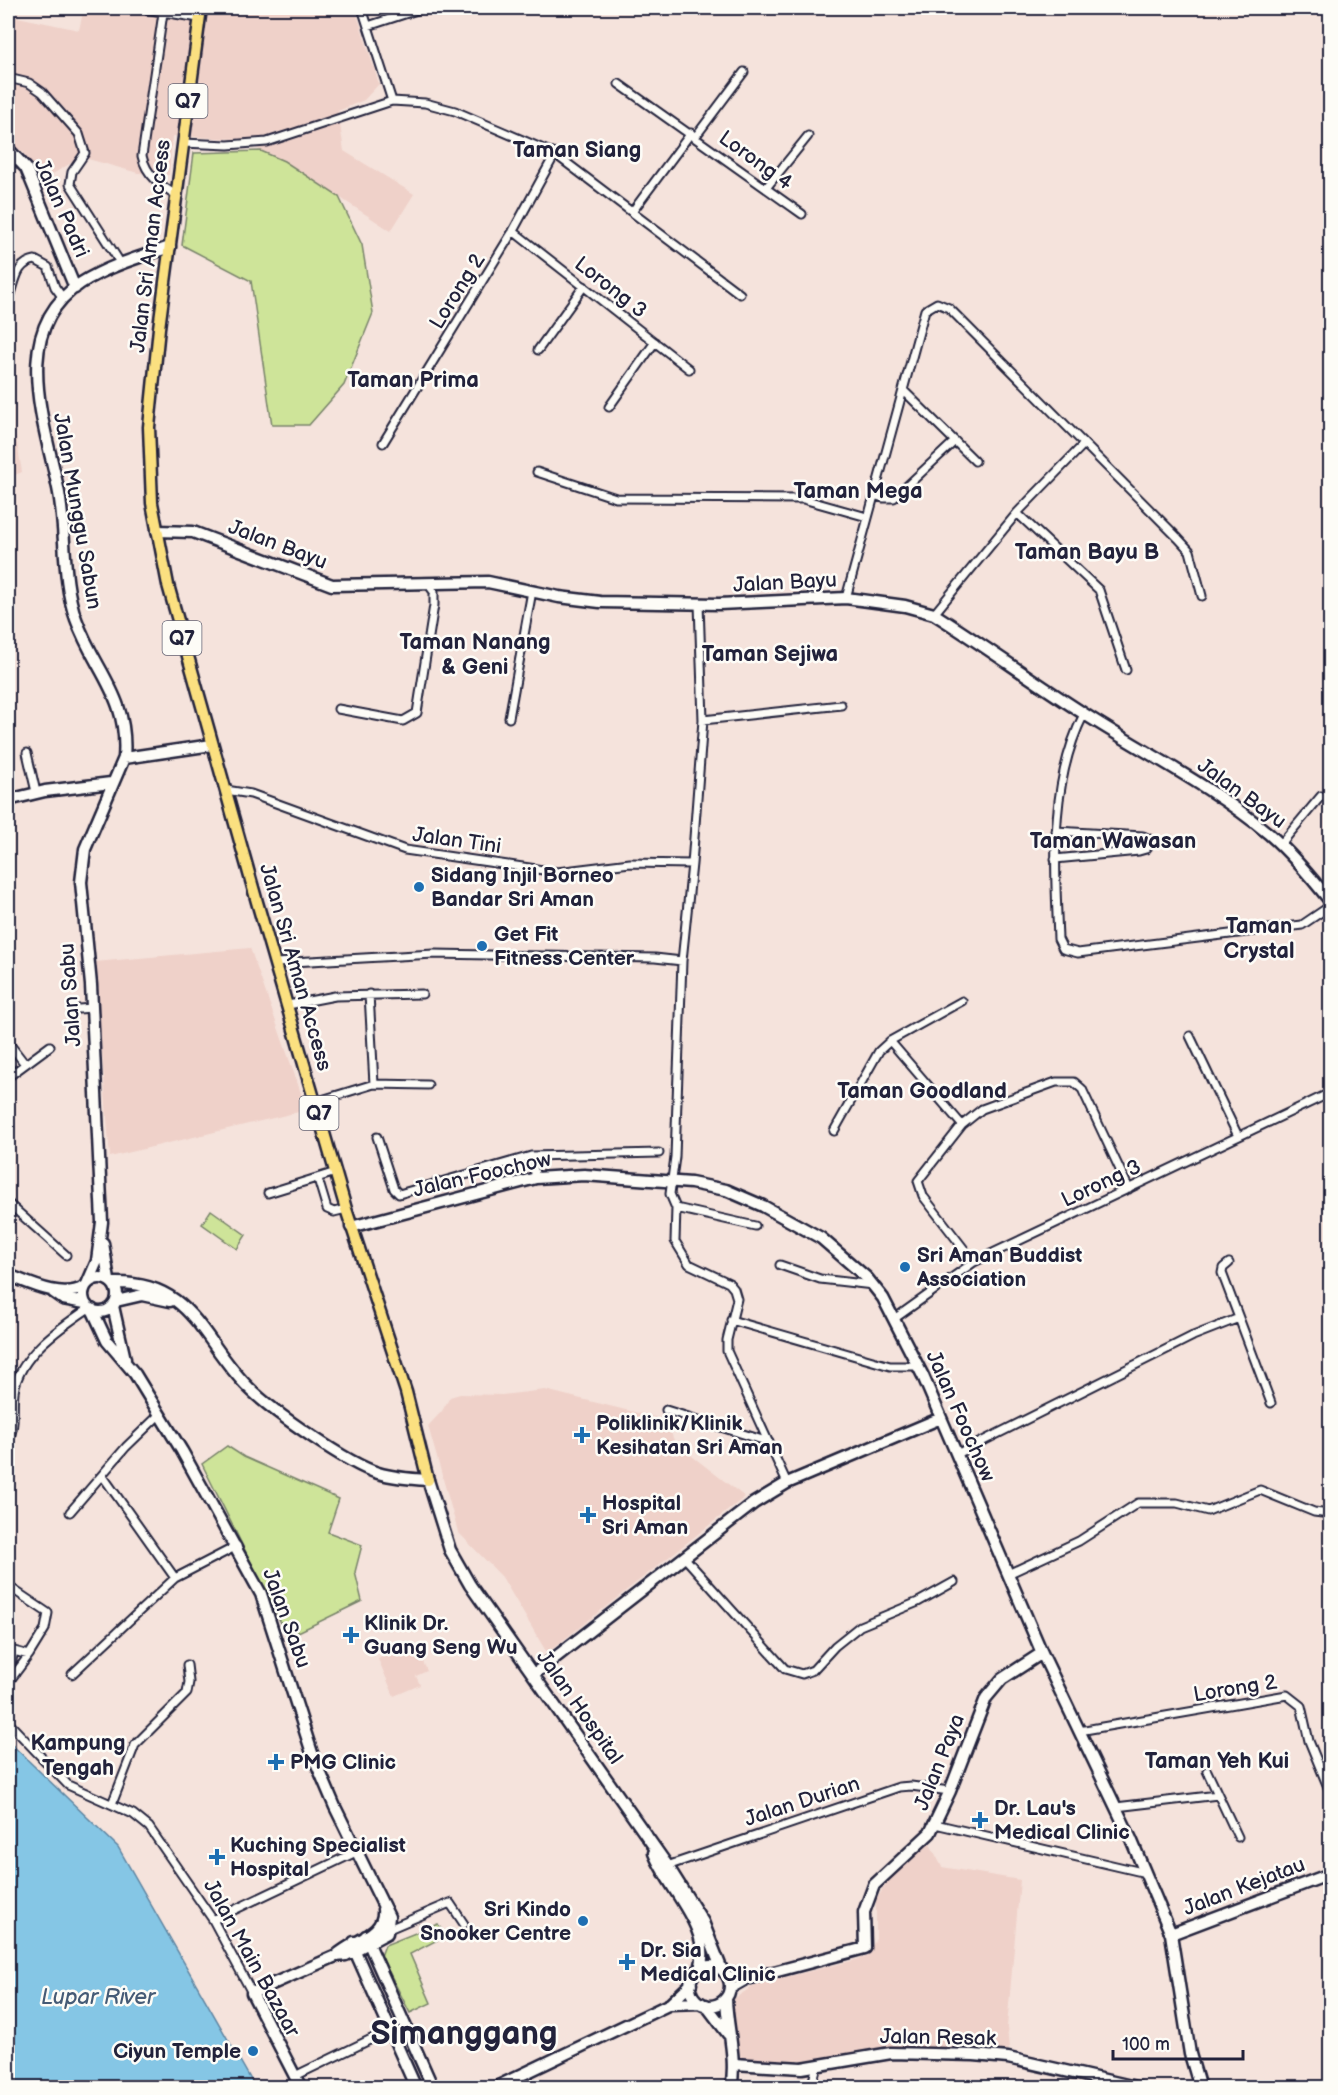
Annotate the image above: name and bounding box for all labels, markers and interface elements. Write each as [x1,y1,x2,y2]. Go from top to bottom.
road number: Q7 [168,84,207,118]
street label: Lorong 4 [714,125,798,196]
district label: Taman Siang [513,137,641,164]
street label: Jalan Sri Aman Access [125,138,176,354]
street label: Jalan Padri [29,155,94,261]
street label: Lorong 2 [424,248,491,334]
street label: Lorong 3 [569,251,652,323]
district label: Taman Prima [347,367,479,394]
street label: Jalan Munggu Sabun [48,411,107,611]
district label: Taman Mega [793,478,923,505]
street label: Jalan Bayu [225,514,331,575]
district label: Taman Bayu B [1015,539,1159,566]
street label: Jalan Bayu [733,567,838,598]
road number: Q7 [162,621,201,655]
district label: Taman Nanang & Geni [399,629,551,681]
district label: Taman Sejiwa [702,641,838,668]
street label: Jalan Bayu [1192,753,1291,834]
street label: Jalan Tini [411,822,503,859]
district label: Taman Wawasan [1030,828,1196,855]
street label: Jalan Sri Aman Access [254,861,337,1074]
place label: Sidang Injil Borneo Bandar Sri Aman [431,863,614,912]
marker: Sidang Injil Borneo Bandar Sri Aman [412,880,426,894]
district label: Taman Crystal [1224,913,1294,965]
place label: Get Fit Fitness Center [494,922,635,971]
marker: Get Fit Fitness Center [475,939,489,953]
street label: Jalan Sabu [54,942,87,1048]
district label: Taman Goodland [837,1078,1007,1105]
road number: Q7 [300,1096,338,1130]
street label: Jalan Foochow [411,1146,554,1203]
street label: Lorong 3 [1057,1154,1145,1213]
place label: Sri Aman Buddist Association [916,1243,1082,1292]
marker: Sri Aman Buddist Association [898,1260,912,1274]
street label: Jalan Foochow [920,1347,1001,1486]
place label: Poliklinik/Klinik Kesihatan Sri Aman [596,1411,783,1460]
marker: Poliklinik/Klinik Kesihatan Sri Aman [573,1426,591,1444]
place label: Hospital Sri Aman [602,1491,688,1540]
marker: Hospital Sri Aman [579,1506,597,1524]
street label: Jalan Sabu [257,1565,316,1671]
place label: Klinik Dr. Guang Seng Wu [364,1611,518,1660]
marker: Klinik Dr. Guang Seng Wu [342,1626,360,1644]
street label: Jalan Hospital [531,1645,628,1769]
street label: Lorong 2 [1191,1669,1279,1707]
street label: Jalan Paya [909,1710,970,1814]
district label: Kampung Tengah [30,1730,126,1782]
district label: Taman Yeh Kui [1145,1748,1289,1775]
place label: PMG Clinic [290,1750,396,1775]
marker: PMG Clinic [267,1753,285,1771]
street label: Jalan Durian [741,1771,863,1832]
place label: Dr. Lau's Medical Clinic [994,1796,1130,1845]
marker: Dr. Lau's Medical Clinic [971,1811,989,1829]
place label: Kuching Specialist Hospital [230,1833,406,1882]
marker: Kuching Specialist Hospital [208,1848,226,1866]
street label: Jalan Kejatau [1180,1852,1309,1921]
street label: Jalan Main Bazaar [198,1875,305,2042]
place label: Sri Kindo Snooker Centre [420,1897,571,1946]
marker: Sri Kindo Snooker Centre [576,1914,590,1928]
place label: Dr. Sia Medical Clinic [640,1938,776,1987]
marker: Dr. Sia Medical Clinic [618,1953,636,1971]
water label: Lupar River [41,1984,157,2011]
district label: Simanggang [370,2014,558,2054]
scale bar [1113,2023,1244,2061]
street label: Jalan Resak [880,2024,997,2051]
text: 100 m [1122,2034,1170,2055]
place label: Ciyun Temple [113,2039,241,2064]
marker: Ciyun Temple [246,2044,260,2058]

